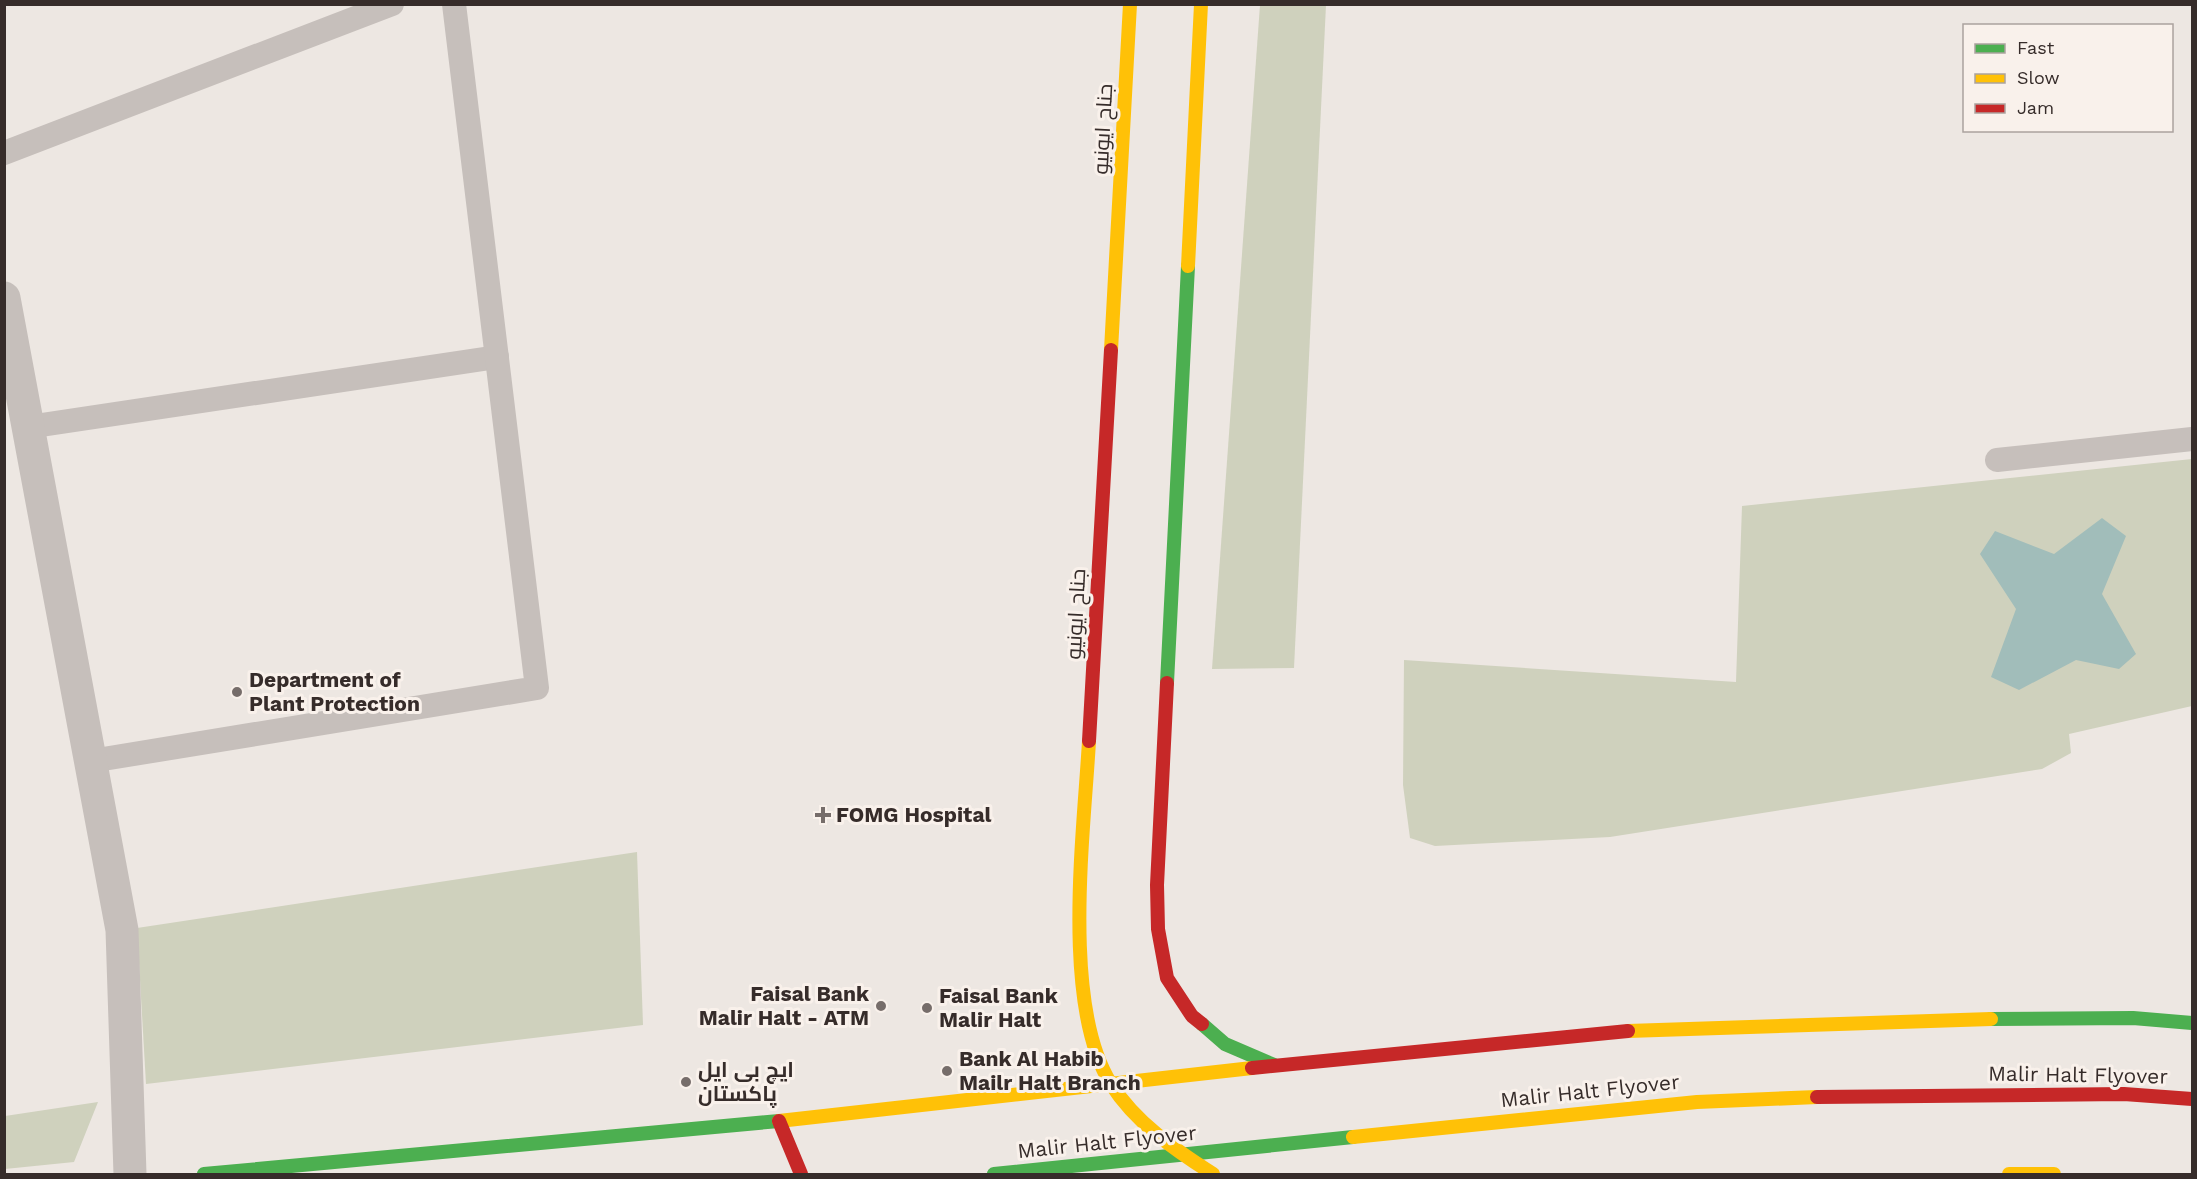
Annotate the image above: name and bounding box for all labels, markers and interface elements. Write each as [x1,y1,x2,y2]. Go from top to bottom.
legend [1963,24,2173,132]
text: Fast [2017,37,2055,58]
text: Slow [2017,67,2060,88]
street label: جناح ایونیو [1088,83,1119,175]
text: Jam [2017,97,2054,118]
street label: جناح ایونیو [1061,568,1092,660]
place label: Department of Plant Protection [249,667,420,716]
marker: Department of Plant Protection [230,685,244,699]
place label: FOMG Hospital [836,802,992,827]
marker: FOMG Hospital [814,806,832,824]
place label: Faisal Bank Malir Halt - ATM [699,981,870,1030]
place label: Faisal Bank Malir Halt [939,983,1059,1032]
marker: Faisal Bank Malir Halt - ATM [874,999,888,1013]
marker: Faisal Bank Malir Halt [920,1001,934,1015]
place label: Bank Al Habib Mailr Halt Branch [959,1046,1141,1095]
place label: ایچ بی ایل پاکستان [698,1057,794,1109]
street label: Malir Halt Flyover [1988,1060,2169,1089]
marker: Bank Al Habib Mailr Halt Branch [940,1064,954,1078]
street label: Malir Halt Flyover [1499,1069,1681,1112]
marker: ایچ بی ایل پاکستان [679,1075,693,1089]
street label: Malir Halt Flyover [1016,1120,1198,1163]

